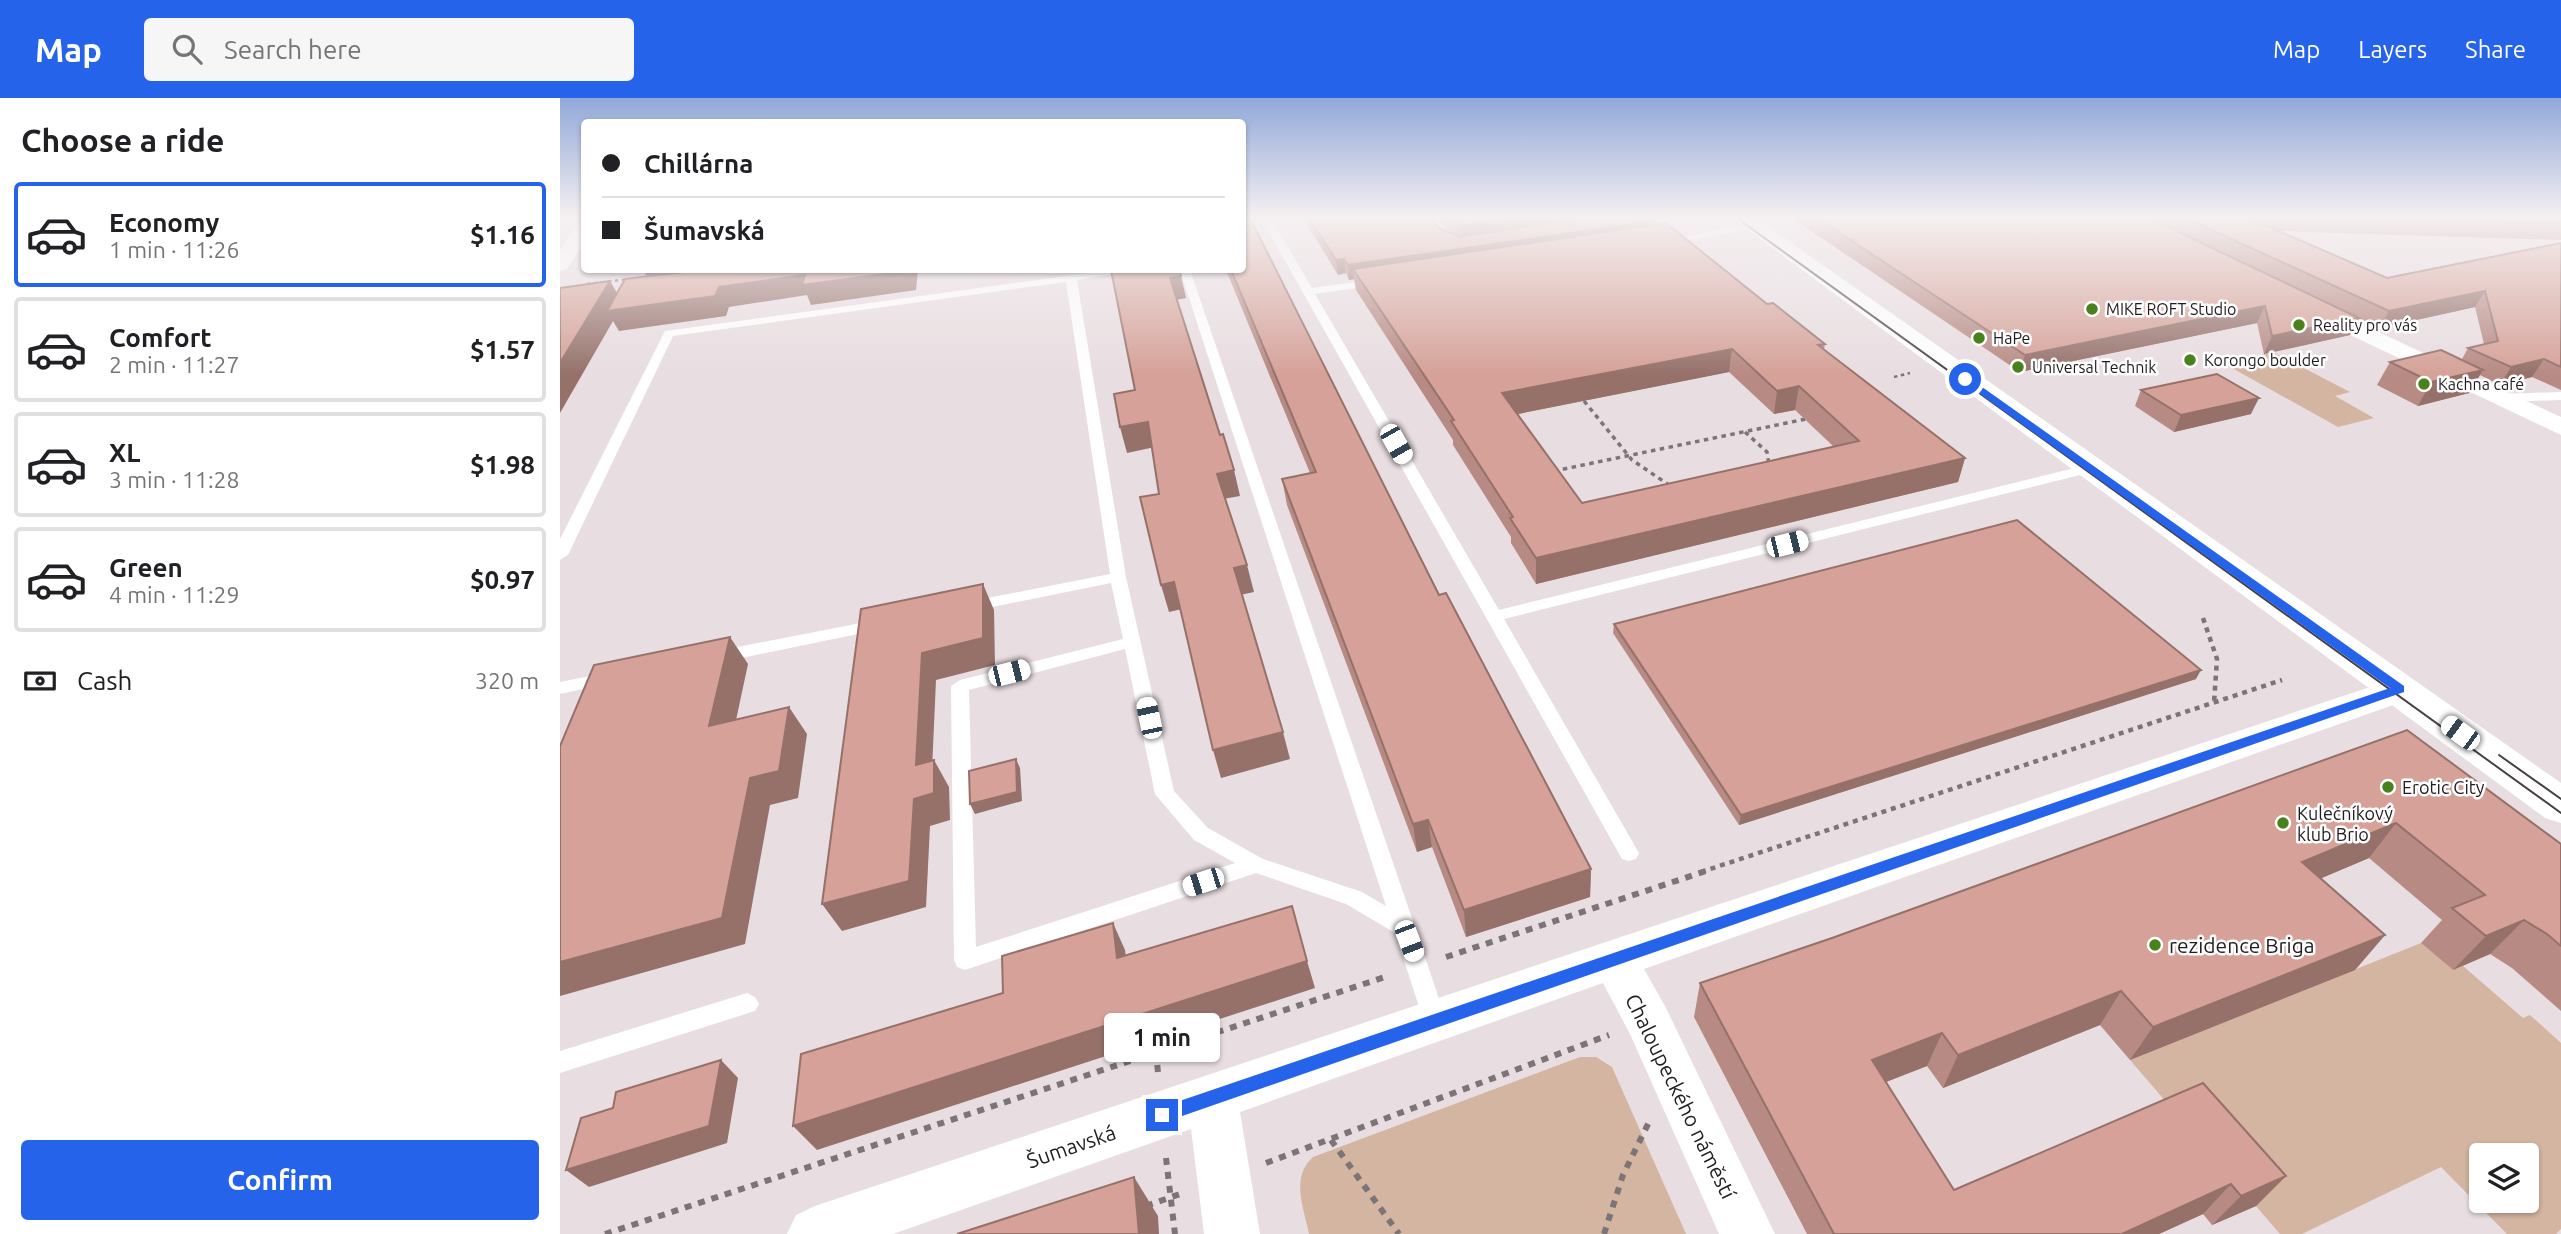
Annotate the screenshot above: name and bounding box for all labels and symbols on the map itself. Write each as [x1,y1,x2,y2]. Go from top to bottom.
place label: MIKE ROFT Studio [2106,300,2236,318]
marker: MIKE ROFT Studio [2084,301,2100,317]
place label: Reality pro vás [2313,316,2417,334]
marker: Reality pro vás [2291,317,2307,333]
place label: HaPe [1993,329,2030,347]
marker: HaPe [1971,330,1987,346]
place label: Korongo boulder [2204,351,2326,369]
marker: Korongo boulder [2182,352,2198,368]
place label: Universal Technik [2032,358,2156,376]
marker: Universal Technik [2010,359,2026,375]
route start [1949,363,1981,395]
place label: Kachna café [2438,375,2524,393]
marker: Kachna café [2416,376,2432,392]
car [1377,421,1416,467]
car [1765,529,1810,559]
car [987,658,1032,688]
car [1135,695,1164,741]
car [2437,712,2484,754]
place label: Erotic City [2402,777,2485,797]
marker: Erotic City [2380,779,2396,795]
place label: Kulečníkový klub Brio [2297,803,2393,844]
marker: Kulečníkový klub Brio [2275,815,2291,831]
car [1180,866,1227,898]
car [1392,918,1427,964]
place label: rezidence Briga [2169,933,2315,957]
marker: rezidence Briga [2147,937,2163,953]
street label: Chaloupeckého náměstí [1621,990,1741,1203]
callout: 1 min [1104,1014,1220,1062]
route end [1146,1099,1178,1131]
street label: Šumavská [1023,1120,1119,1172]

